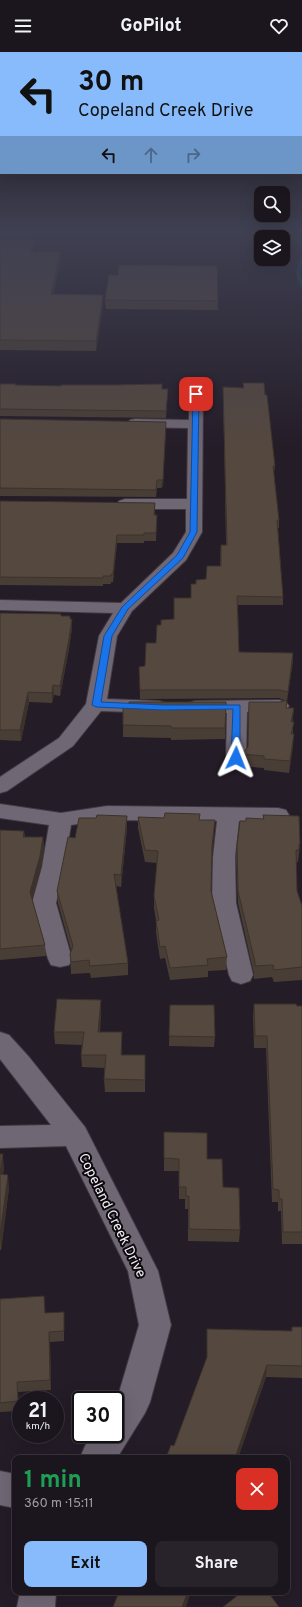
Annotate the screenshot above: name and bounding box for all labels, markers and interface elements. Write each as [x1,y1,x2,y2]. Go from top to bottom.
icon: menu [12,15,34,37]
text: GoPilot [120,15,182,38]
icon: heart [268,15,290,37]
text: 30 m [78,65,144,101]
icon: left [12,68,64,120]
text: Copeland Creek Drive [78,100,253,123]
icon: left [98,144,120,166]
icon: ahead [140,144,162,166]
icon: right [182,144,204,166]
map controls [254,186,290,266]
button: search [254,186,290,222]
button: layers [254,230,290,266]
pin [179,377,213,411]
icon: arrive [185,383,207,405]
position arrow [215,737,257,779]
street label: Copeland Creek Drive [74,1151,149,1281]
speed limit sign: 30 [72,1391,124,1443]
text: 21 [28,1399,48,1425]
text: km/h [26,1420,50,1433]
text: 1 min [24,1466,82,1496]
button: close [236,1468,278,1510]
text: 360 m · 15:11 [24,1496,94,1512]
button: Exit [24,1541,147,1587]
button: Share [155,1541,278,1587]

